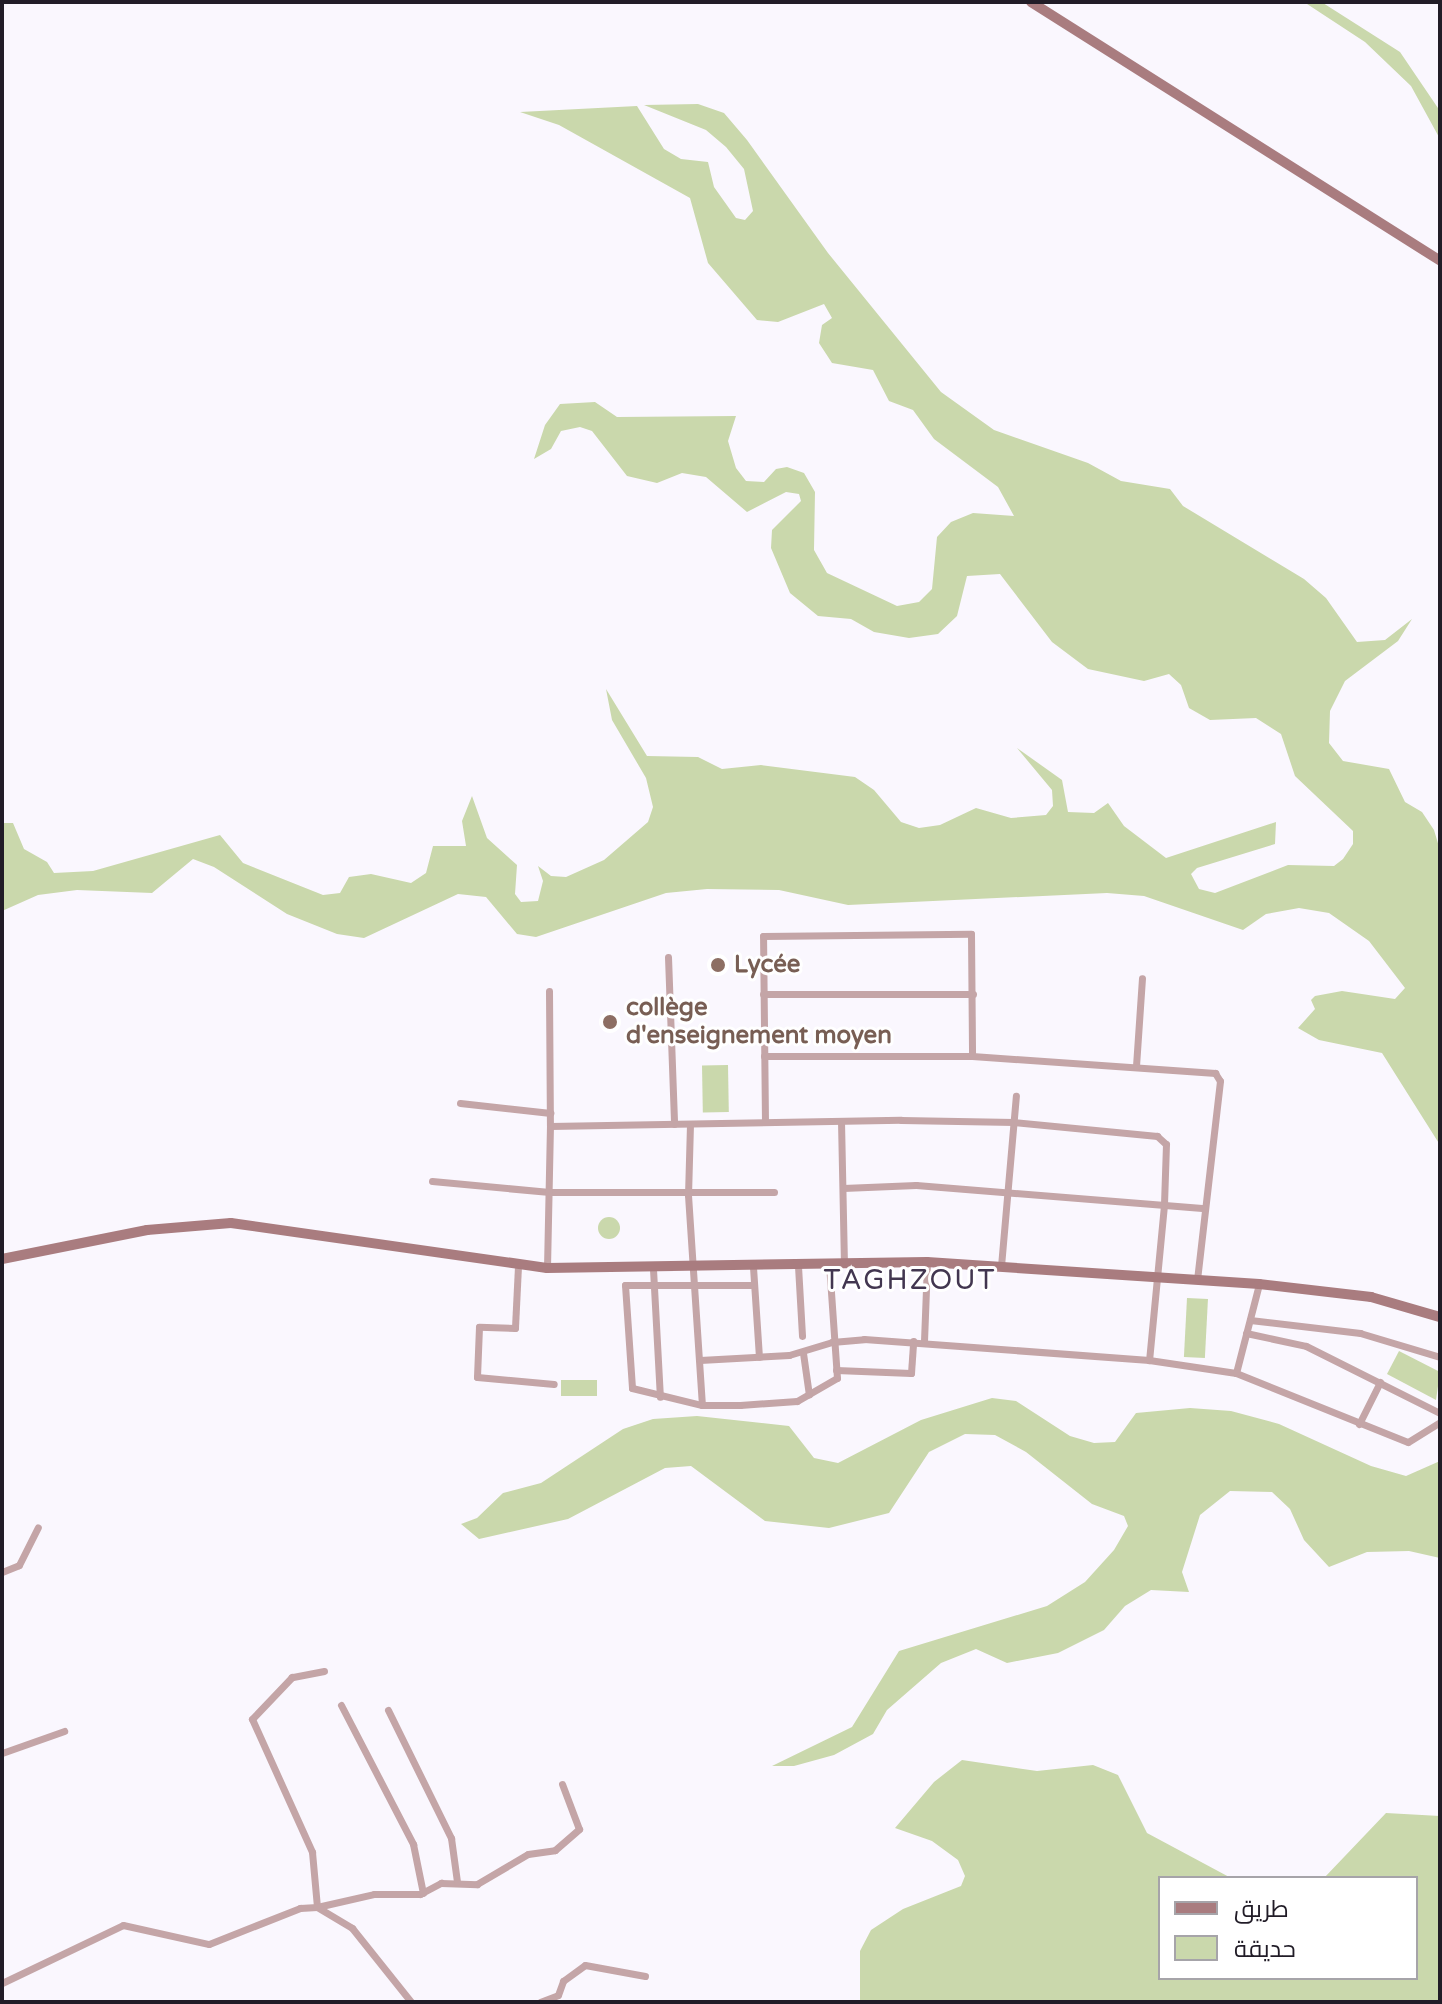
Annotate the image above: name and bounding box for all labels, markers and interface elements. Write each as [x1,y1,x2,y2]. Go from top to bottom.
place label: Lycée [734,951,800,979]
marker: Lycée [709,956,727,974]
place label: collège d'enseignement moyen [626,994,892,1050]
marker: collège d'enseignement moyen [601,1013,619,1031]
district label: TAGHZOUT [823,1263,997,1297]
legend [1158,1876,1418,1980]
text: طريق [1234,1895,1289,1924]
text: حديقة [1234,1935,1296,1964]

